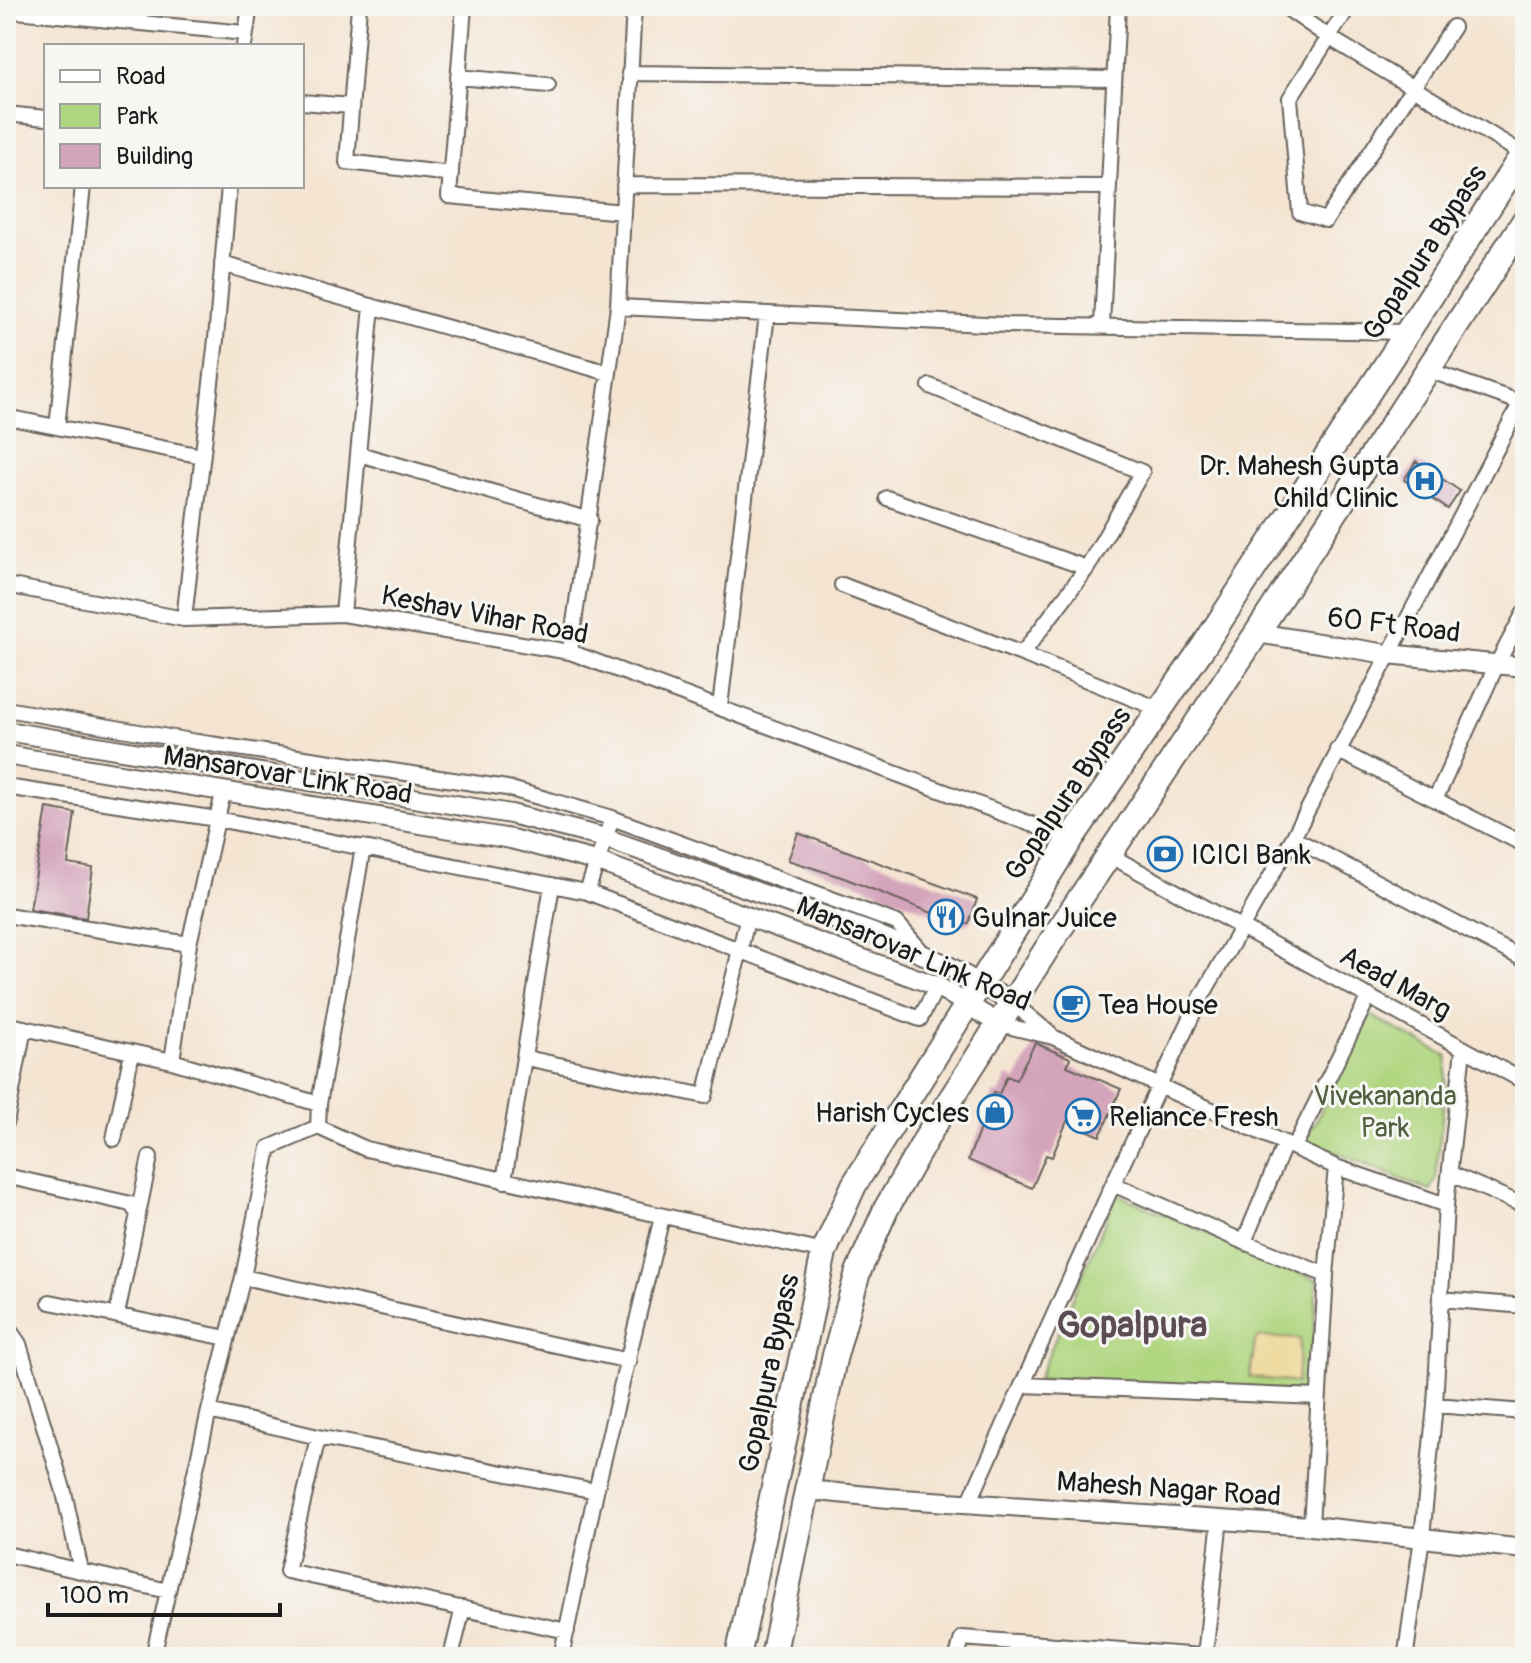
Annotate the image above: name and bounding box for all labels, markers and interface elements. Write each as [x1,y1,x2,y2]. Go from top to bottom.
legend [44,44,304,188]
text: Road [116,62,166,91]
text: Park [116,102,158,131]
text: Building [116,142,193,171]
street label: Gopalpura Bypass [1356,158,1495,347]
place label: Dr. Mahesh Gupta Child Clinic [1199,449,1399,516]
hospital icon: Dr. Mahesh Gupta Child Clinic [1406,462,1444,500]
street label: Keshav Vihar Road [378,578,591,653]
street label: 60 Ft Road [1325,600,1462,651]
street label: Gopalpura Bypass [997,700,1140,887]
street label: Mansarovar Link Road [161,739,415,812]
bank icon: ICICI Bank [1146,835,1184,873]
place label: ICICI Bank [1191,838,1311,873]
street label: Mansarovar Link Road [791,889,1036,1020]
restaurant icon: Gulnar Juice [927,898,965,936]
place label: Gulnar Juice [972,901,1117,936]
street label: Aead Marg [1333,938,1457,1028]
cafe icon: Tea House [1053,985,1091,1023]
place label: Tea House [1098,988,1218,1023]
park label: Vivekananda Park [1313,1079,1457,1146]
shop icon: Harish Cycles [976,1093,1014,1131]
place label: Harish Cycles [815,1096,969,1131]
supermarket icon: Reliance Fresh [1064,1097,1102,1135]
place label: Reliance Fresh [1109,1100,1279,1135]
street label: Gopalpura Bypass [731,1270,808,1476]
district label: Gopalpura [1057,1303,1207,1348]
street label: Mahesh Nagar Road [1055,1464,1282,1515]
scale bar [48,1567,280,1617]
text: 100 m [60,1581,129,1610]

